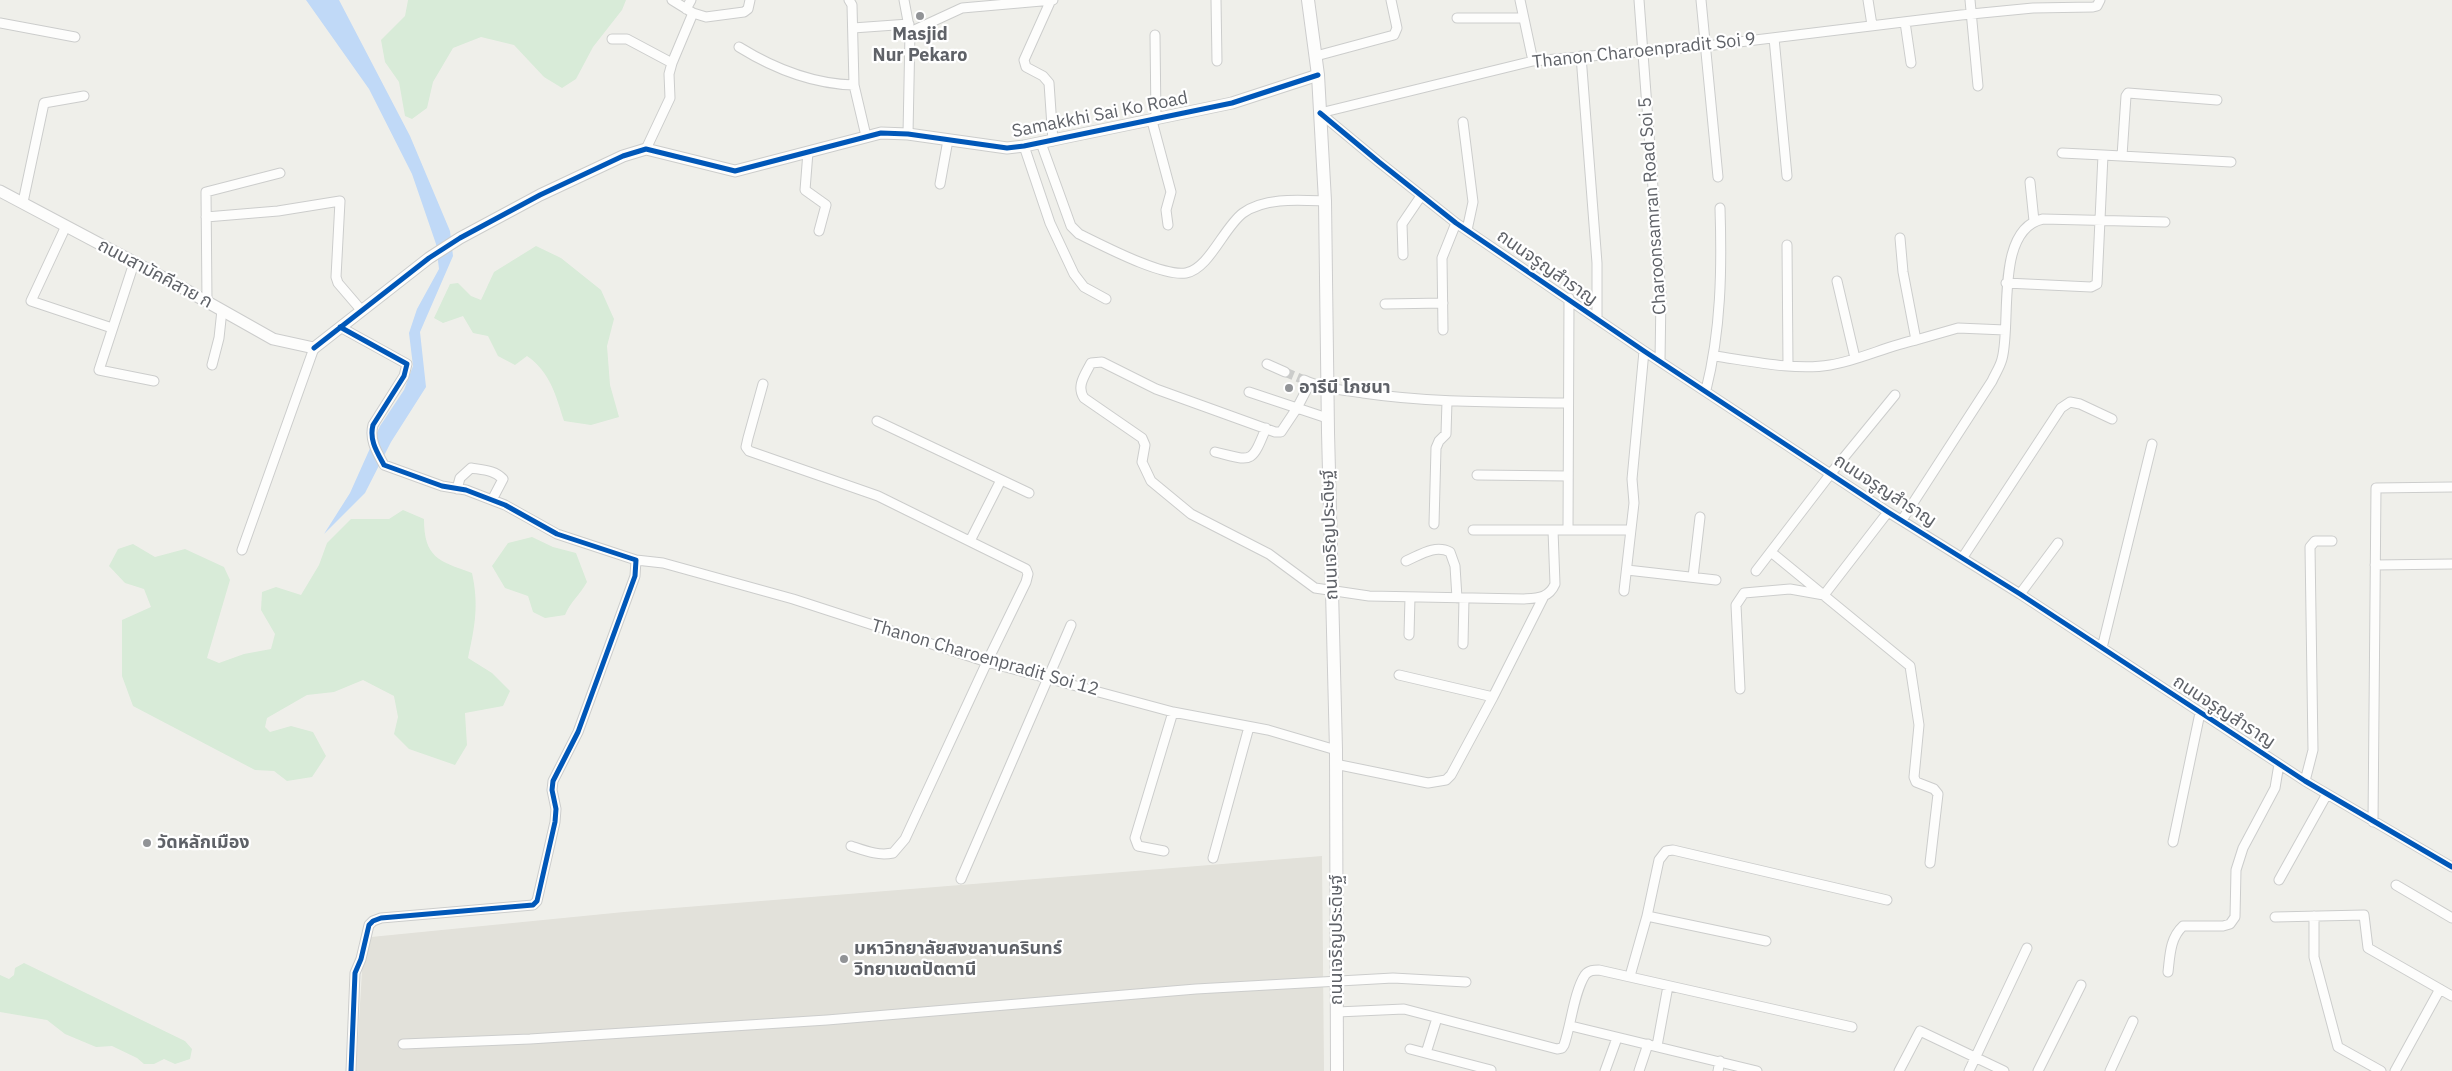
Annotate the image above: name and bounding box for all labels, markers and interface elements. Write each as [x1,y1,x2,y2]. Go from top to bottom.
marker: Masjid Nur Pekaro [914,10,926,22]
place label: Masjid Nur Pekaro [873,24,967,66]
street label: Thanon Charoenpradit Soi 9 [1531,29,1757,73]
street label: Samakkhi Sai Ko Road [1010,87,1190,143]
street label: Charoonsamran Road Soi 5 [1635,96,1671,316]
street label: ถนนจรูญสำราญ [1493,225,1601,311]
street label: ถนนสามัคคีสาย ก [94,235,216,313]
place label: อารีนี โภชนา [1299,377,1391,399]
marker: อารีนี โภชนา [1283,382,1295,394]
street label: ถนนจรูญสำราญ [1830,450,1940,532]
street label: ถนนเจริญประดิษฐ์ [1317,469,1343,601]
street label: Thanon Charoenpradit Soi 12 [869,615,1101,701]
street label: ถนนจรูญสำราญ [2169,671,2279,753]
place label: วัดหลักเมือง [157,832,250,854]
marker: วัดหลักเมือง [141,837,153,849]
street label: ถนนเจริญประดิษฐ์ [1326,875,1348,1005]
place label: มหาวิทยาลัยสงขลานครินทร์ วิทยาเขตปัตตานี [854,938,1062,981]
marker: มหาวิทยาลัยสงขลานครินทร์ วิทยาเขตปัตตานี [838,953,850,965]

